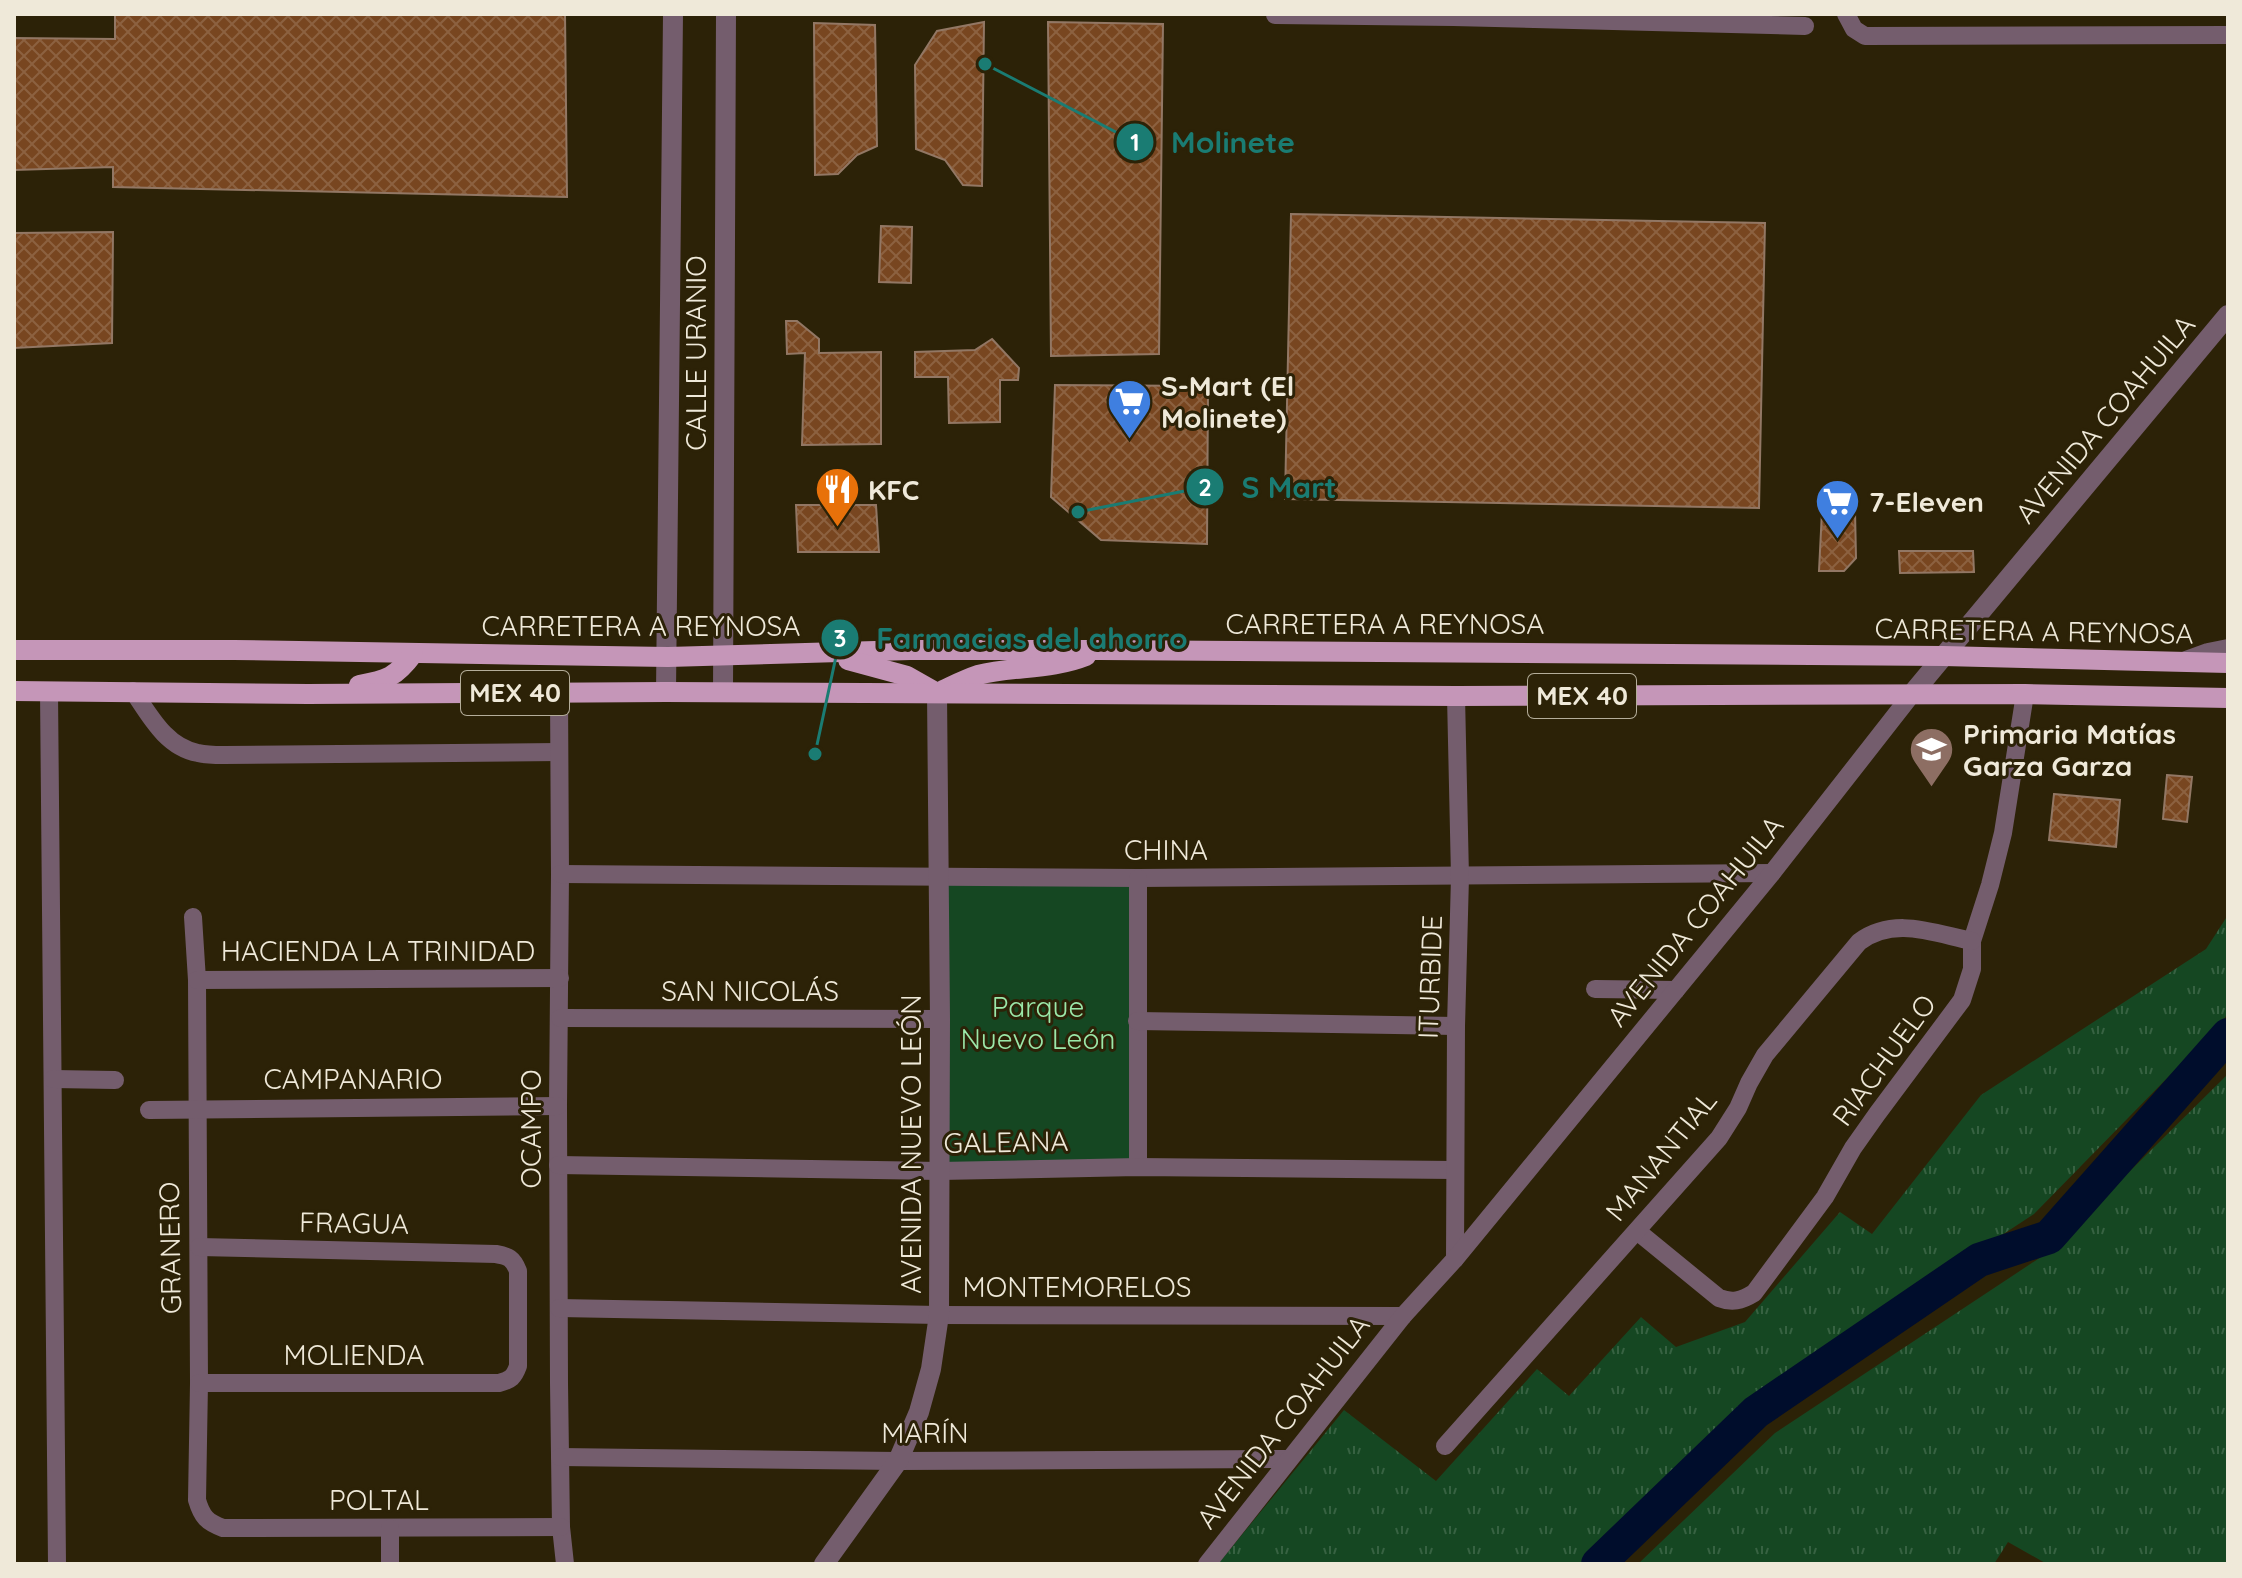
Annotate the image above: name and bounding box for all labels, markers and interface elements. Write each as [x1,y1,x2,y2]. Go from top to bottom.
callout: Molinete [1115,115,1311,169]
text: Molinete [1171,123,1295,161]
text: 1 [1130,127,1140,157]
street label: CALLE URANIO [678,255,713,451]
street label: AVENIDA COAHUILA [2007,307,2202,530]
place label: S-Mart (El Molinete) [1161,368,1294,435]
supermarket icon: S-Mart (El Molinete) [1106,378,1154,441]
callout: S Mart [1185,460,1352,514]
restaurant icon: KFC [813,466,861,529]
text: S Mart [1241,468,1337,506]
place label: KFC [868,472,919,507]
text: 2 [1198,472,1212,502]
supermarket icon: 7-Eleven [1814,478,1862,541]
place label: 7-Eleven [1869,484,1984,519]
street label: CARRETERA A REYNOSA [1226,606,1544,641]
street label: CARRETERA A REYNOSA [482,608,800,643]
street label: CARRETERA A REYNOSA [1874,610,2194,651]
callout: Farmacias del ahorro [820,611,1203,665]
text: Farmacias del ahorro [876,619,1188,657]
text: 3 [834,623,846,653]
road number: MEX 40 [461,671,569,715]
road number: MEX 40 [1528,674,1636,718]
place label: Primaria Matías Garza Garza [1963,716,2176,783]
school or university icon: Primaria Matías Garza Garza [1908,726,1956,789]
street label: AVENIDA COAHUILA [1599,808,1790,1033]
street label: CHINA [1124,832,1208,867]
street label: ITURBIDE [1410,914,1449,1040]
street label: HACIENDA LA TRINIDAD [221,933,535,968]
street label: SAN NICOLÁS [661,973,839,1008]
street label: RIACHUELO [1824,987,1943,1132]
park label: Parque Nuevo León [960,989,1116,1056]
street label: AVENIDA NUEVO LEÓN [893,994,928,1294]
street label: CAMPANARIO [264,1061,442,1096]
street label: OCAMPO [513,1069,548,1189]
street label: MANANTIAL [1598,1084,1724,1228]
street label: GALEANA [943,1123,1069,1160]
street label: GRANERO [151,1181,188,1315]
street label: FRAGUA [299,1204,409,1241]
street label: MONTEMORELOS [963,1269,1191,1304]
street label: AVENIDA COAHUILA [1188,1308,1377,1535]
street label: MOLIENDA [284,1337,424,1372]
street label: MARÍN [881,1415,969,1450]
street label: POLTAL [329,1482,429,1517]

